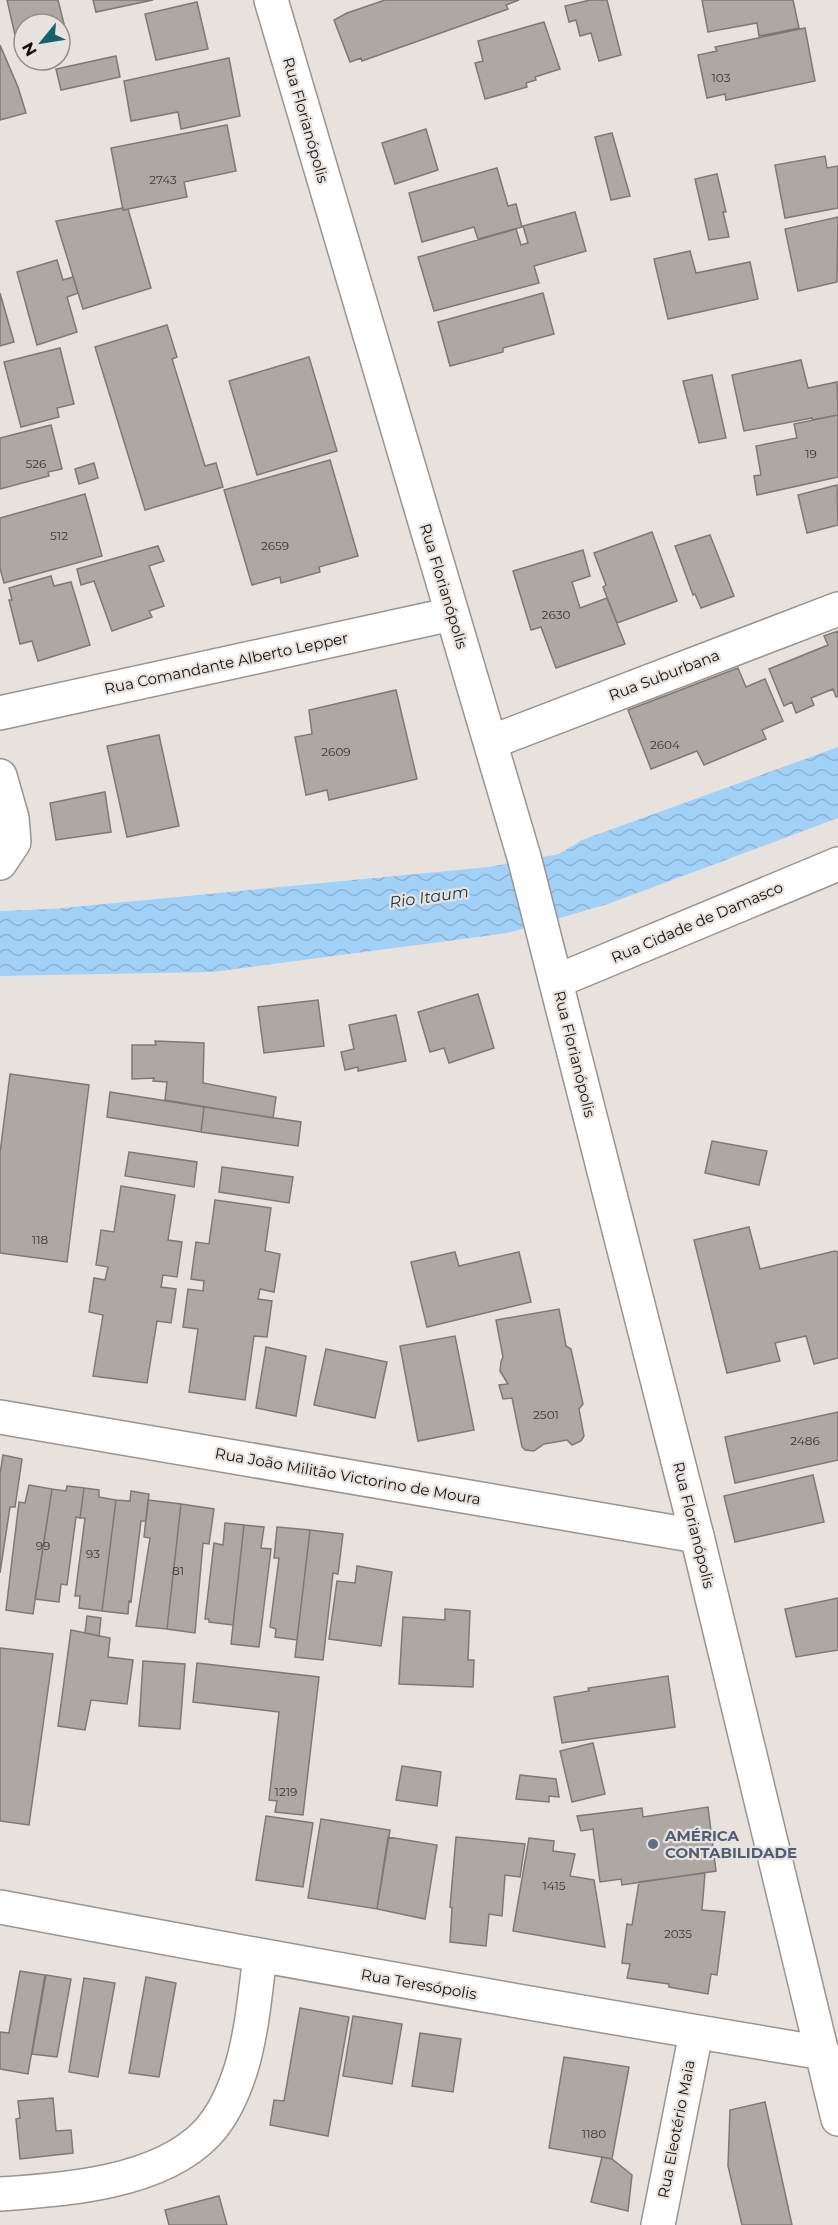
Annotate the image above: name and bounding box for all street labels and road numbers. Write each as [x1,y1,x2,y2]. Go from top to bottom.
street label: Rua Florianópolis [279,55,333,185]
street label: Rua Florianópolis [416,521,472,651]
street label: Rua Comandante Alberto Lepper [102,628,350,698]
street label: Rua Suburbana [606,645,722,705]
street label: Rua Cidade de Damasco [608,877,786,967]
street label: Rua Florianópolis [550,989,600,1119]
street label: Rua João Militão Victorino de Moura [214,1443,482,1509]
street label: Rua Florianópolis [669,1460,719,1590]
street label: Rua Teresópolis [360,1964,478,2004]
street label: Rua Eleotério Maia [653,2058,699,2200]

